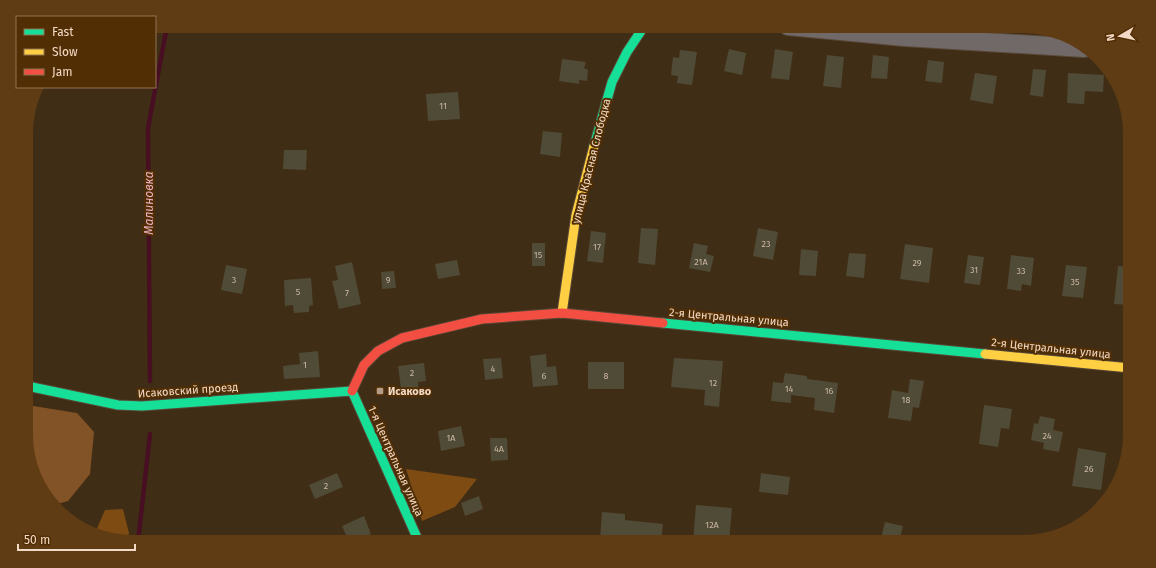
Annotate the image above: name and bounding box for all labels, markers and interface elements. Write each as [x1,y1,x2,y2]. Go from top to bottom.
legend [16,16,156,88]
north arrow [1100,16,1140,56]
text: Fast [52,25,74,39]
text: N [1104,33,1118,42]
text: Slow [52,45,78,59]
text: Jam [52,65,72,79]
street label: улица Красная Слободка [570,97,613,225]
house number: 11 [439,101,447,111]
water label: Малиновка [142,171,156,235]
house number: 23 [762,239,770,249]
house number: 17 [593,242,601,252]
house number: 15 [534,250,543,260]
house number: 21А [694,257,708,267]
house number: 29 [912,258,922,268]
house number: 31 [970,265,978,275]
house number: 33 [1017,266,1025,276]
house number: 3 [232,275,236,285]
house number: 9 [386,275,391,285]
house number: 35 [1070,277,1080,287]
house number: 5 [296,287,301,297]
house number: 7 [345,288,349,298]
street label: 2-я Центральная улица [669,306,789,329]
street label: 2-я Центральная улица [991,336,1111,361]
house number: 1 [303,360,307,370]
house number: 4 [491,364,496,374]
house number: 2 [410,368,414,378]
house number: 6 [542,371,547,381]
house number: 8 [604,371,609,381]
house number: 12 [709,378,717,388]
street label: Исаковский проезд [137,381,239,400]
house number: 14 [785,384,794,394]
place label: Исаково [388,385,432,398]
marker: Исаково [375,386,385,396]
house number: 16 [825,386,834,396]
house number: 18 [902,395,910,405]
street label: 1-я Центральная улица [365,404,426,518]
house number: 24 [1042,431,1052,441]
house number: 1А [446,433,456,443]
house number: 4А [494,444,505,454]
house number: 26 [1084,464,1094,474]
house number: 2 [324,481,328,491]
house number: 12А [705,520,720,530]
scale bar [18,526,135,552]
text: 50 m [24,533,50,547]

